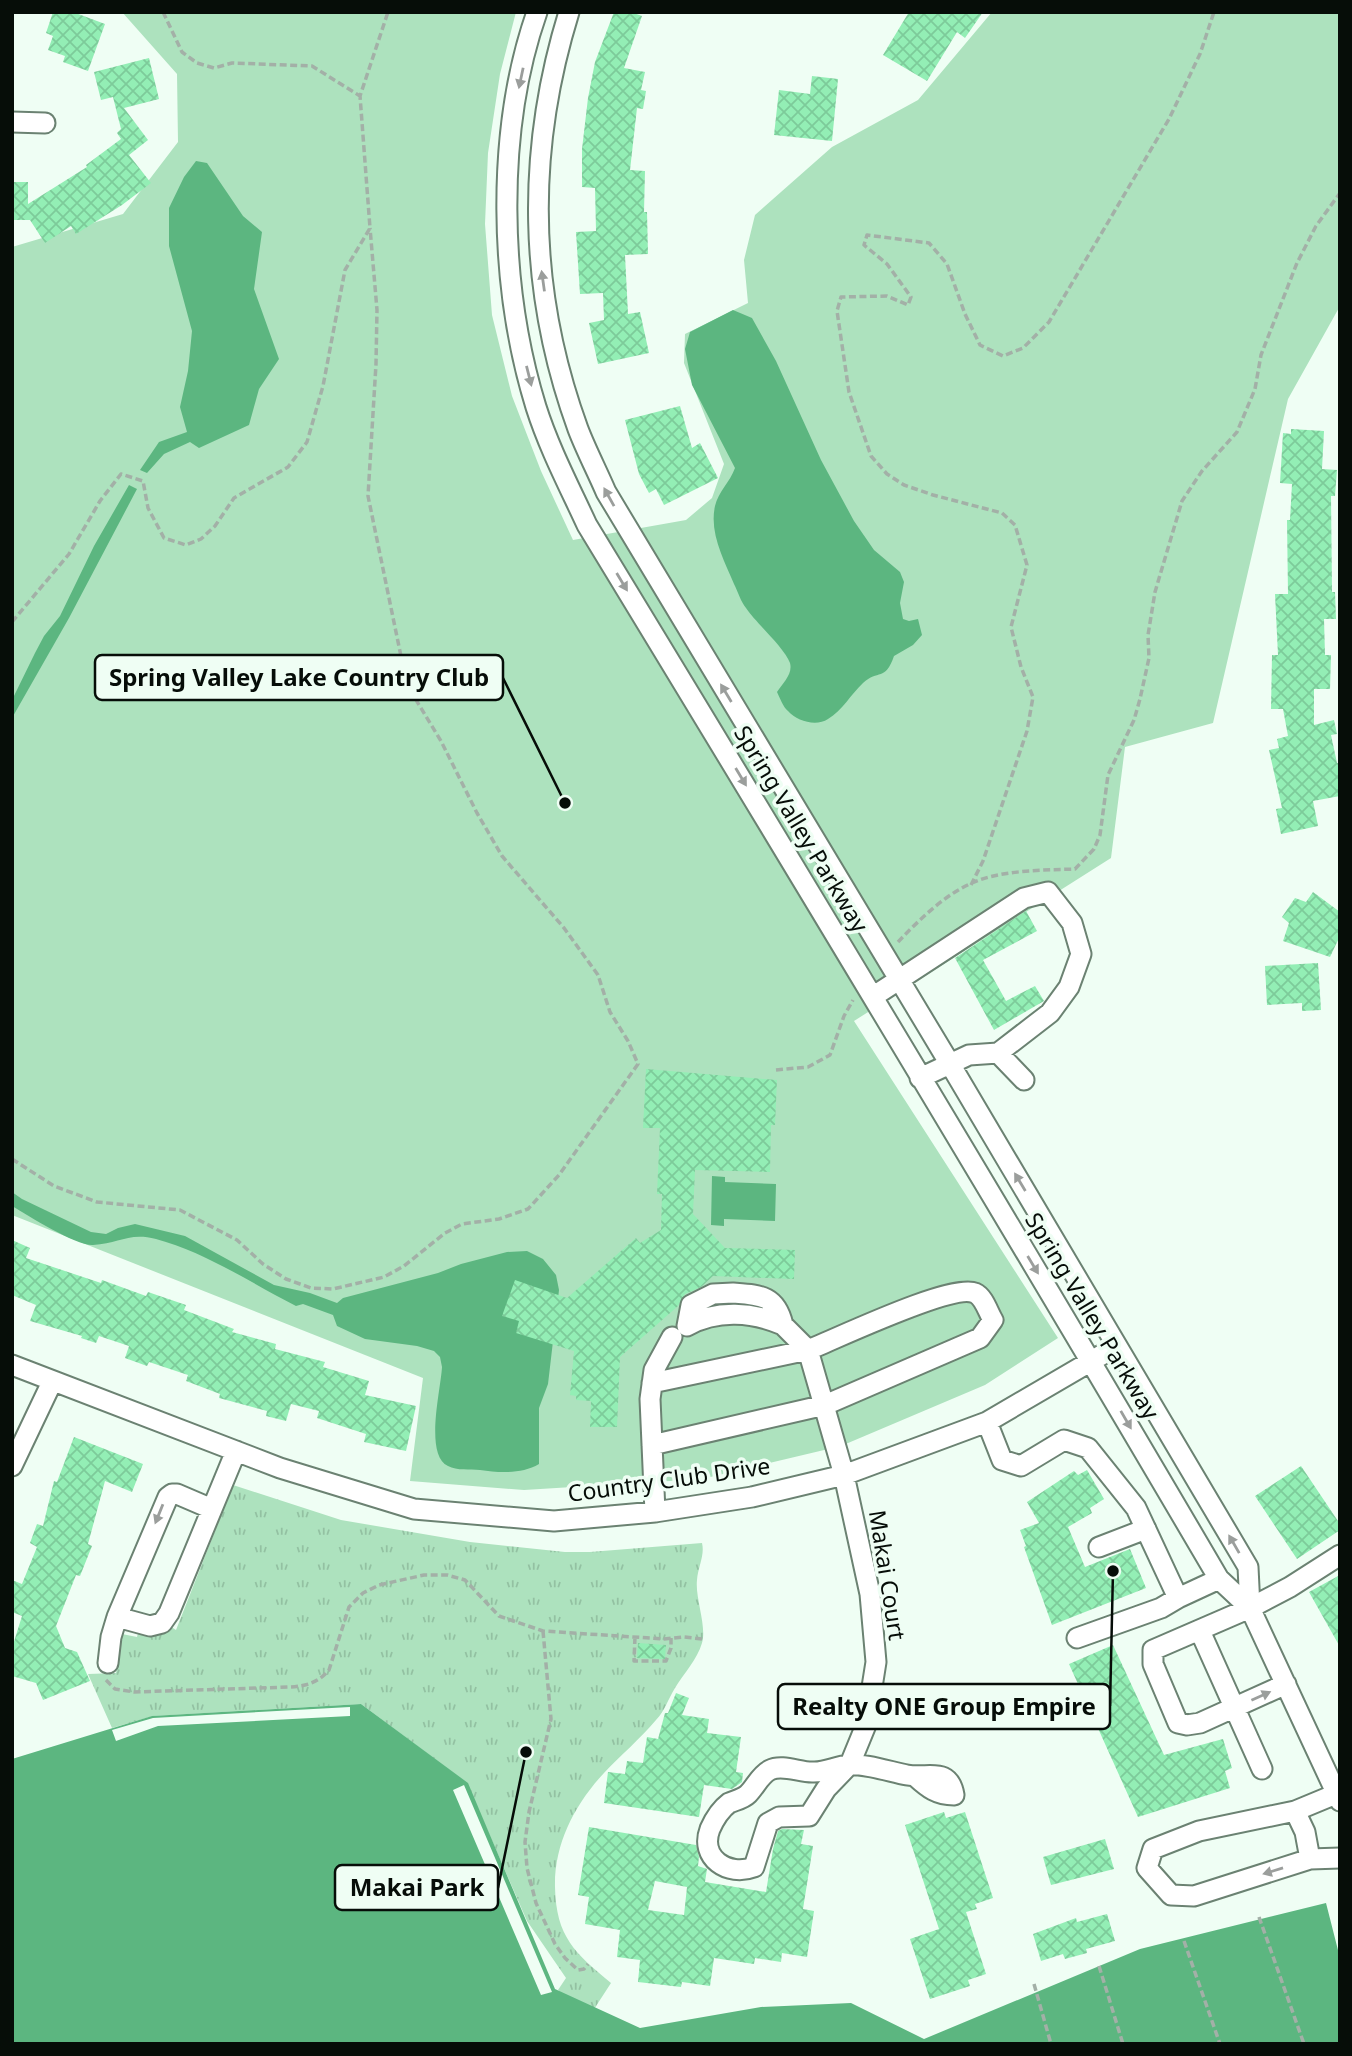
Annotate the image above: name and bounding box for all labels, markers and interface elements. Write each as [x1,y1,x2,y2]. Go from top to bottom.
one-way arrow [515,67,526,89]
one-way arrow [537,270,548,292]
one-way arrow [524,366,535,388]
one-way arrow [603,488,615,507]
one-way arrow [616,573,629,592]
callout: Spring Valley Lake Country Club [95,655,503,700]
text: Spring Valley Lake Country Club [109,660,489,693]
one-way arrow [719,683,732,702]
street label: Spring Valley Parkway [727,719,877,938]
one-way arrow [734,767,747,786]
one-way arrow [1013,1172,1026,1191]
street label: Spring Valley Parkway [1018,1206,1168,1425]
one-way arrow [1027,1255,1040,1274]
one-way arrow [1120,1410,1132,1429]
street label: Country Club Drive [566,1449,772,1509]
one-way arrow [153,1504,165,1524]
street label: Makai Court [862,1507,914,1642]
one-way arrow [1228,1534,1240,1553]
callout: Realty ONE Group Empire [778,1684,1110,1729]
text: Realty ONE Group Empire [792,1689,1096,1722]
one-way arrow [1251,1690,1271,1702]
callout: Makai Park [335,1865,498,1910]
one-way arrow [1263,1866,1284,1876]
text: Makai Park [350,1870,484,1903]

